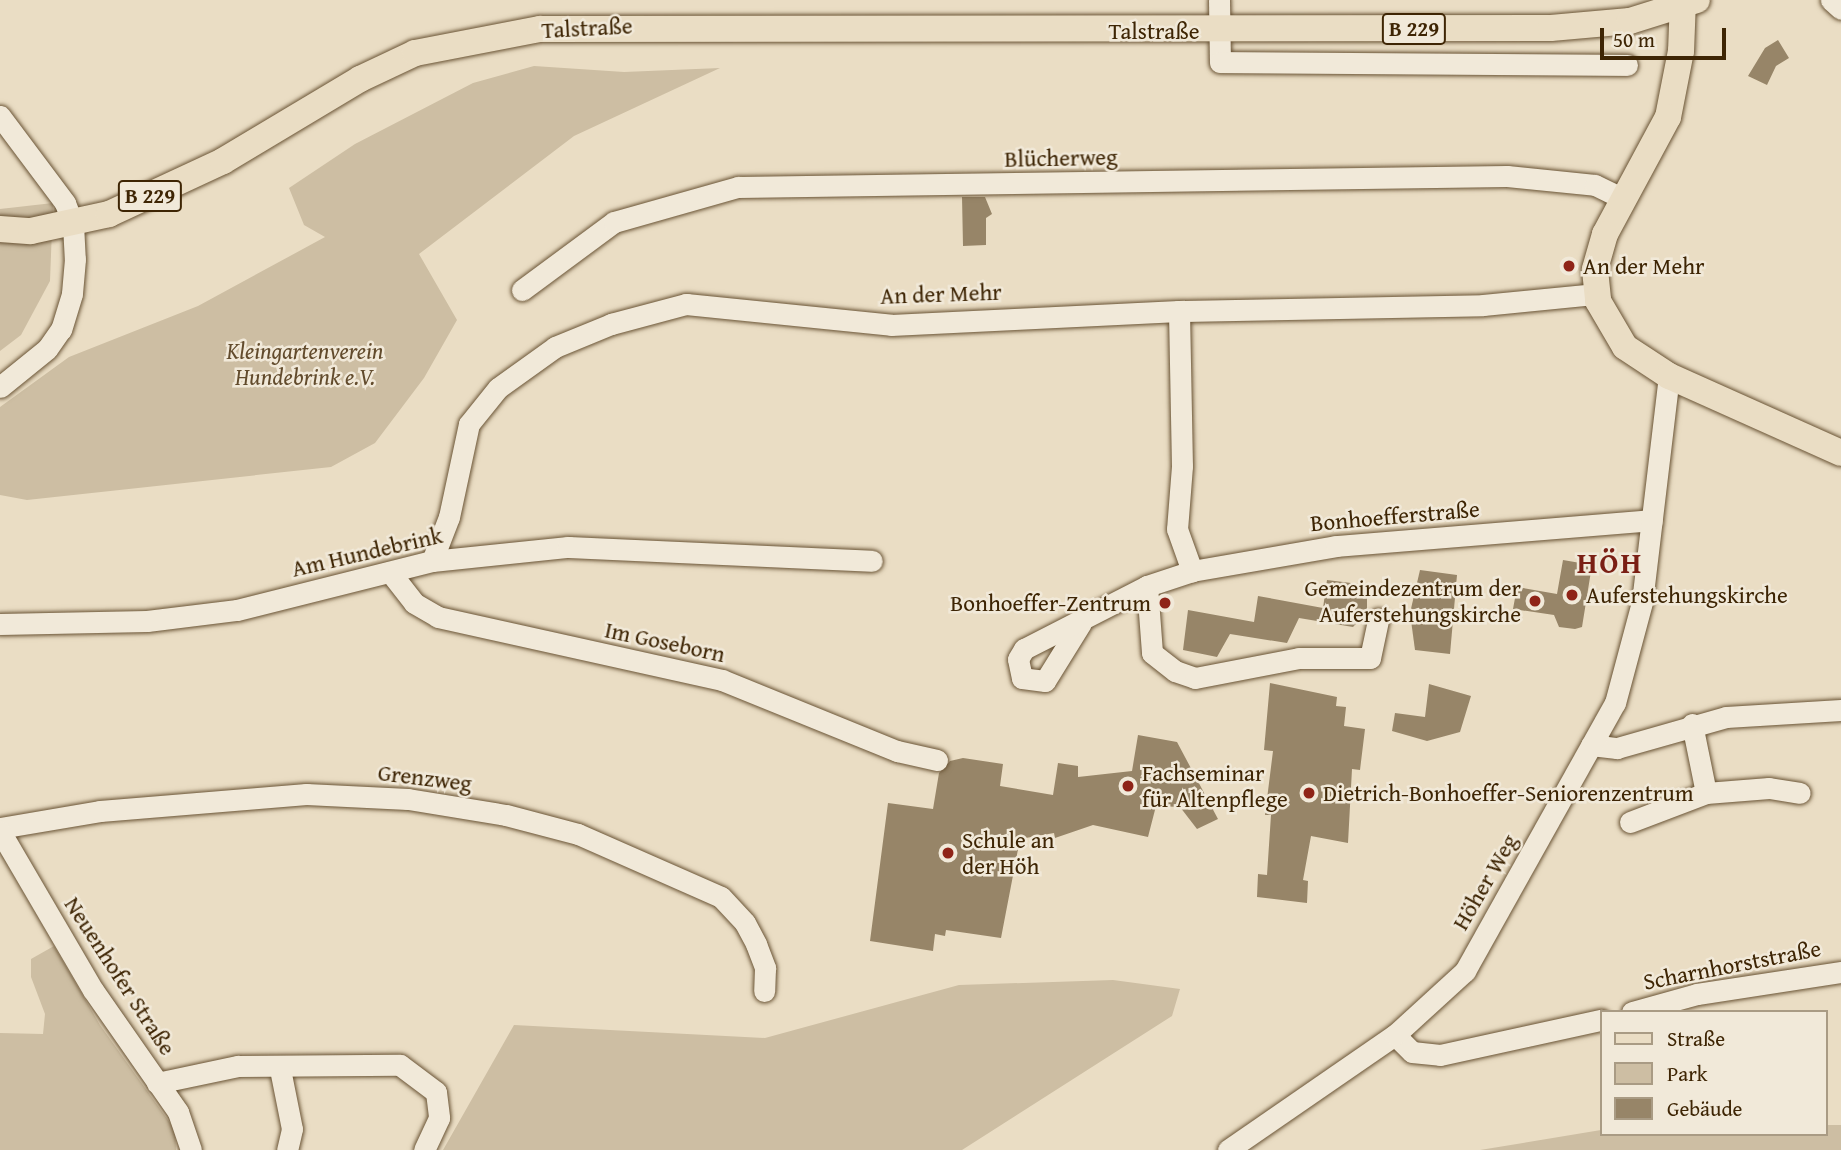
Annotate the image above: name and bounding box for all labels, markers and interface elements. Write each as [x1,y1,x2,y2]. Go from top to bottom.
street label: Talstraße [541,12,633,44]
road number: B 229 [1381,12,1447,46]
scale bar [1603,14,1729,58]
street label: Talstraße [1109,17,1199,45]
text: 50 m [1613,24,1655,55]
street label: Blücherweg [1004,143,1118,173]
road number: B 229 [117,178,183,214]
place label: An der Mehr [1583,252,1705,280]
marker: An der Mehr [1561,258,1577,274]
street label: An der Mehr [880,278,1002,310]
park label: Kleingartenverein Hundebrink e.V. [227,337,383,391]
street label: Bonhoefferstraße [1309,495,1481,537]
street label: Am Hundebrink [289,521,445,583]
district label: HÖH [1577,544,1643,580]
place label: Gemeindezentrum der Auferstehungskirche [1304,574,1521,628]
place label: Auferstehungskirche [1586,581,1788,609]
marker: Auferstehungskirche [1564,587,1580,603]
place label: Bonhoeffer-Zentrum [950,589,1151,617]
marker: Gemeindezentrum der Auferstehungskirche [1527,593,1543,609]
marker: Bonhoeffer-Zentrum [1157,595,1173,611]
street label: Im Goseborn [602,616,728,668]
street label: Grenzweg [376,759,474,797]
place label: Fachseminar für Altenpflege [1142,759,1288,813]
marker: Fachseminar für Altenpflege [1120,778,1136,794]
place label: Dietrich-Bonhoeffer-Seniorenzentrum [1323,779,1694,807]
marker: Dietrich-Bonhoeffer-Seniorenzentrum [1301,785,1317,801]
place label: Schule an der Höh [962,826,1055,880]
street label: Höher Weg [1447,829,1523,935]
marker: Schule an der Höh [940,845,956,861]
street label: Neuenhofer Straße [59,892,181,1060]
street label: Scharnhorststraße [1641,934,1823,996]
legend [1600,1010,1827,1136]
text: Straße [1667,1023,1725,1054]
text: Park [1667,1058,1708,1089]
text: Gebäude [1667,1093,1742,1124]

